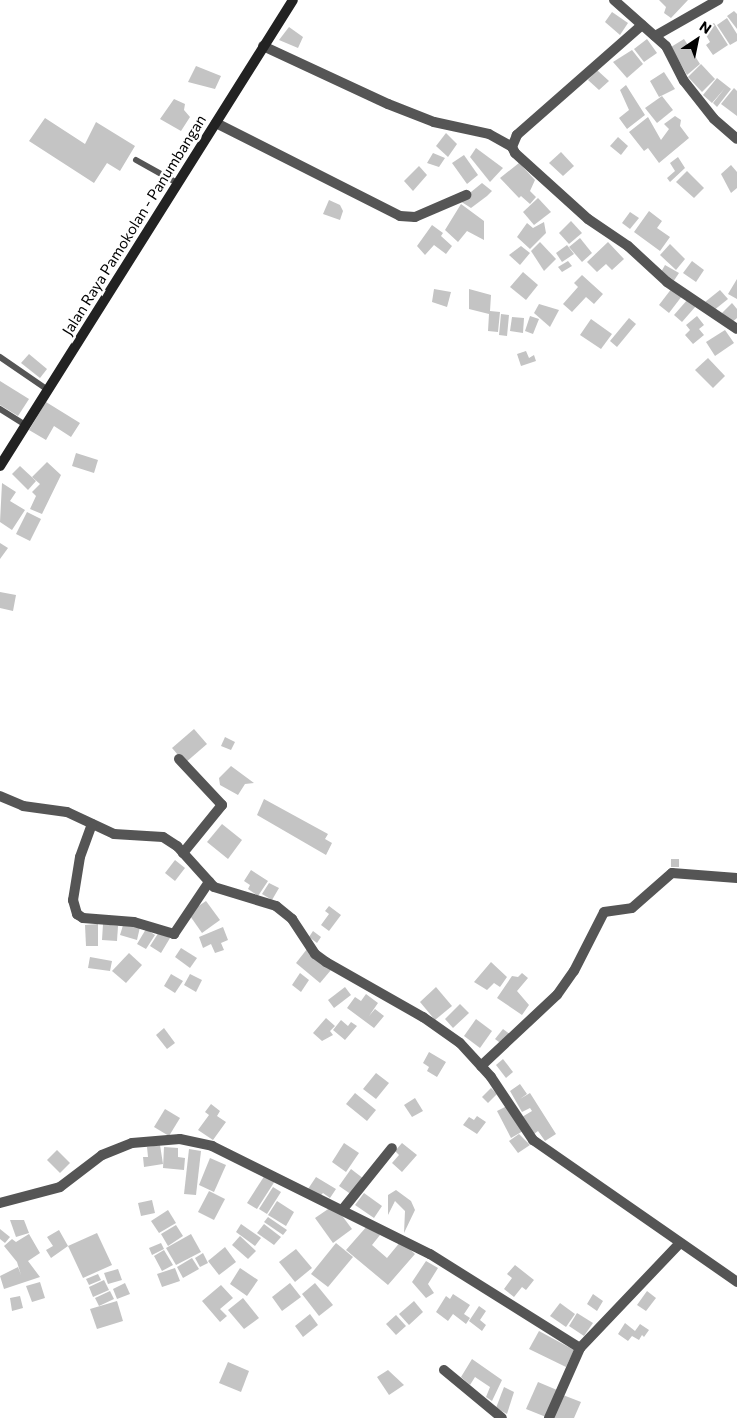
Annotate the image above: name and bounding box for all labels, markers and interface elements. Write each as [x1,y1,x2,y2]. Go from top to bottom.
north arrow [672,15,722,65]
text: N [697,17,715,37]
street label: Jalan Raya Pamokolan - Panumbangan [58,111,210,339]

